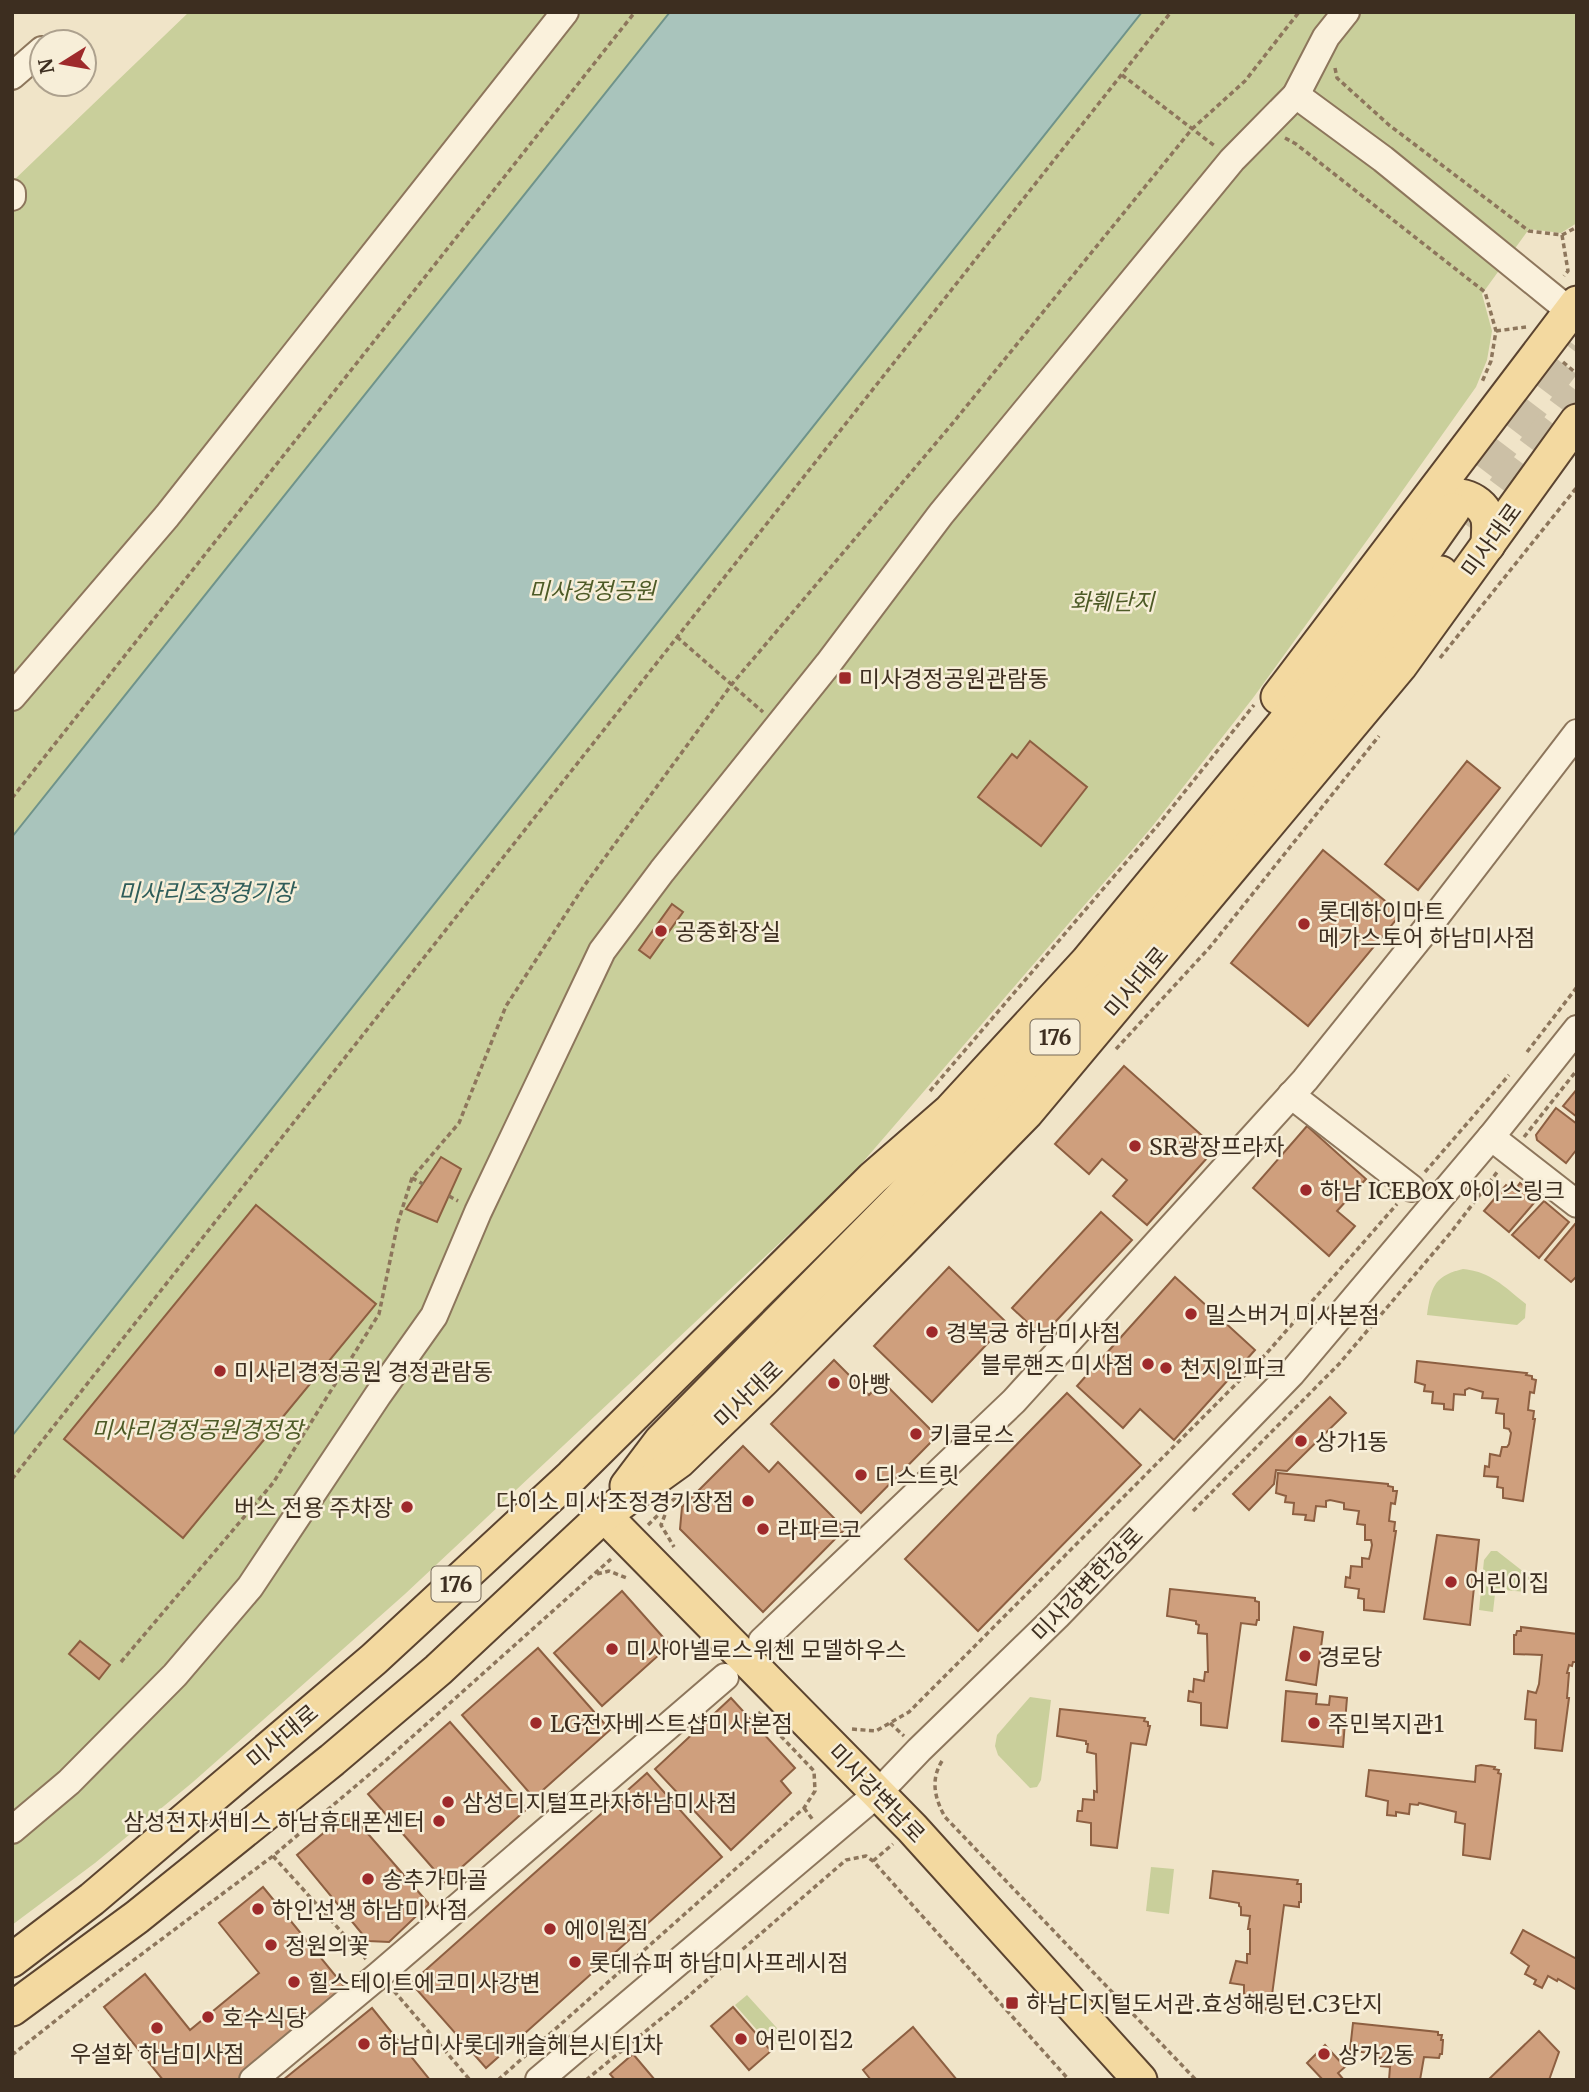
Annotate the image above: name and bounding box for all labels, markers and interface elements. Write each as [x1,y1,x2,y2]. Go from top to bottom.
north arrow [28,28,98,98]
text: N [33,57,60,76]
street label: 미사대로 [1454,497,1528,583]
park label: 미사경정공원 [529,576,657,605]
park label: 화훼단지 [1070,587,1156,616]
place label: 미사경정공원관람동 [859,664,1049,693]
marker: 미사경정공원관람동 [837,670,853,686]
water label: 미사리조정경기장 [118,877,297,908]
place label: 롯데하이마트 메가스토어 하남미사점 [1318,897,1535,952]
marker: 롯데하이마트 메가스토어 하남미사점 [1296,916,1312,932]
place label: 공중화장실 [675,917,781,946]
marker: 공중화장실 [653,923,669,939]
street label: 미사대로 [1098,940,1174,1024]
road number: 176 [1030,1020,1080,1054]
place label: SR광장프라자 [1149,1132,1284,1161]
marker: SR광장프라자 [1127,1138,1143,1154]
place label: 하남 ICEBOX 아이스링크 [1320,1176,1565,1205]
marker: 하남 ICEBOX 아이스링크 [1298,1182,1314,1198]
place label: 밀스버거 미사본점 [1205,1300,1380,1329]
marker: 밀스버거 미사본점 [1183,1306,1199,1322]
place label: 경복궁 하남미사점 [946,1318,1121,1347]
marker: 경복궁 하남미사점 [924,1324,940,1340]
place label: 블루핸즈 미사점 [980,1350,1134,1379]
street label: 미사대로 [707,1354,789,1434]
place label: 천지인파크 [1180,1354,1286,1383]
marker: 블루핸즈 미사점 [1140,1356,1156,1372]
place label: 미사리경정공원 경정관람동 [234,1357,493,1386]
marker: 천지인파크 [1158,1360,1174,1376]
marker: 미사리경정공원 경정관람동 [212,1363,228,1379]
place label: 아빵 [848,1369,890,1398]
marker: 아빵 [826,1375,842,1391]
park label: 미사리경정공원경정장 [91,1415,306,1444]
place label: 키클로스 [930,1420,1015,1449]
marker: 키클로스 [908,1426,924,1442]
place label: 상가1동 [1315,1427,1389,1456]
marker: 상가1동 [1293,1433,1309,1449]
place label: 디스트릿 [875,1461,960,1490]
marker: 디스트릿 [853,1467,869,1483]
place label: 다이소 미사조정경기장점 [496,1487,734,1516]
place label: 버스 전용 주차장 [234,1493,393,1522]
marker: 다이소 미사조정경기장점 [740,1493,756,1509]
marker: 버스 전용 주차장 [399,1499,415,1515]
place label: 라파르코 [777,1515,862,1544]
marker: 라파르코 [755,1521,771,1537]
street label: 미사강변한강로 [1025,1521,1149,1647]
road number: 176 [432,1566,480,1602]
place label: 어린이집 [1465,1568,1550,1597]
marker: 어린이집 [1443,1574,1459,1590]
place label: 미사아넬로스위첸 모델하우스 [626,1635,907,1664]
marker: 미사아넬로스위첸 모델하우스 [604,1641,620,1657]
place label: 경로당 [1319,1642,1382,1671]
marker: 경로당 [1297,1648,1313,1664]
street label: 미사대로 [240,1698,324,1774]
place label: LG전자베스트샵미사본점 [550,1709,793,1738]
place label: 주민복지관1 [1328,1709,1444,1738]
marker: LG전자베스트샵미사본점 [528,1715,544,1731]
marker: 주민복지관1 [1306,1715,1322,1731]
street label: 미사강변남로 [822,1737,932,1849]
place label: 삼성디지털프라자하남미사점 [462,1788,737,1817]
marker: 삼성디지털프라자하남미사점 [440,1794,456,1810]
place label: 삼성전자서비스 하남휴대폰센터 [123,1807,425,1836]
marker: 삼성전자서비스 하남휴대폰센터 [431,1813,447,1829]
place label: 송추가마골 [382,1865,488,1894]
marker: 송추가마골 [360,1871,376,1887]
place label: 하인선생 하남미사점 [272,1895,468,1924]
marker: 하인선생 하남미사점 [250,1901,266,1917]
place label: 에이원짐 [564,1915,649,1944]
marker: 에이원짐 [542,1921,558,1937]
place label: 정원의꽃 [285,1931,370,1960]
marker: 정원의꽃 [263,1937,279,1953]
place label: 롯데슈퍼 하남미사프레시점 [589,1948,848,1977]
marker: 롯데슈퍼 하남미사프레시점 [567,1954,583,1970]
place label: 힐스테이트에코미사강변 [308,1968,541,1997]
marker: 힐스테이트에코미사강변 [286,1974,302,1990]
place label: 하남디지털도서관.효성해링턴.C3단지 [1026,1989,1383,2018]
marker: 하남디지털도서관.효성해링턴.C3단지 [1004,1995,1020,2011]
place label: 호수식당 [222,2003,307,2032]
marker: 호수식당 [200,2009,216,2025]
marker: 우설화 하남미사점 [149,2020,165,2036]
place label: 어린이집2 [755,2025,853,2054]
place label: 하남미사롯데캐슬헤븐시티1차 [378,2030,664,2059]
marker: 어린이집2 [733,2031,749,2047]
marker: 하남미사롯데캐슬헤븐시티1차 [356,2036,372,2052]
place label: 우설화 하남미사점 [70,2039,244,2068]
place label: 상가2동 [1338,2040,1415,2069]
marker: 상가2동 [1316,2046,1332,2062]

